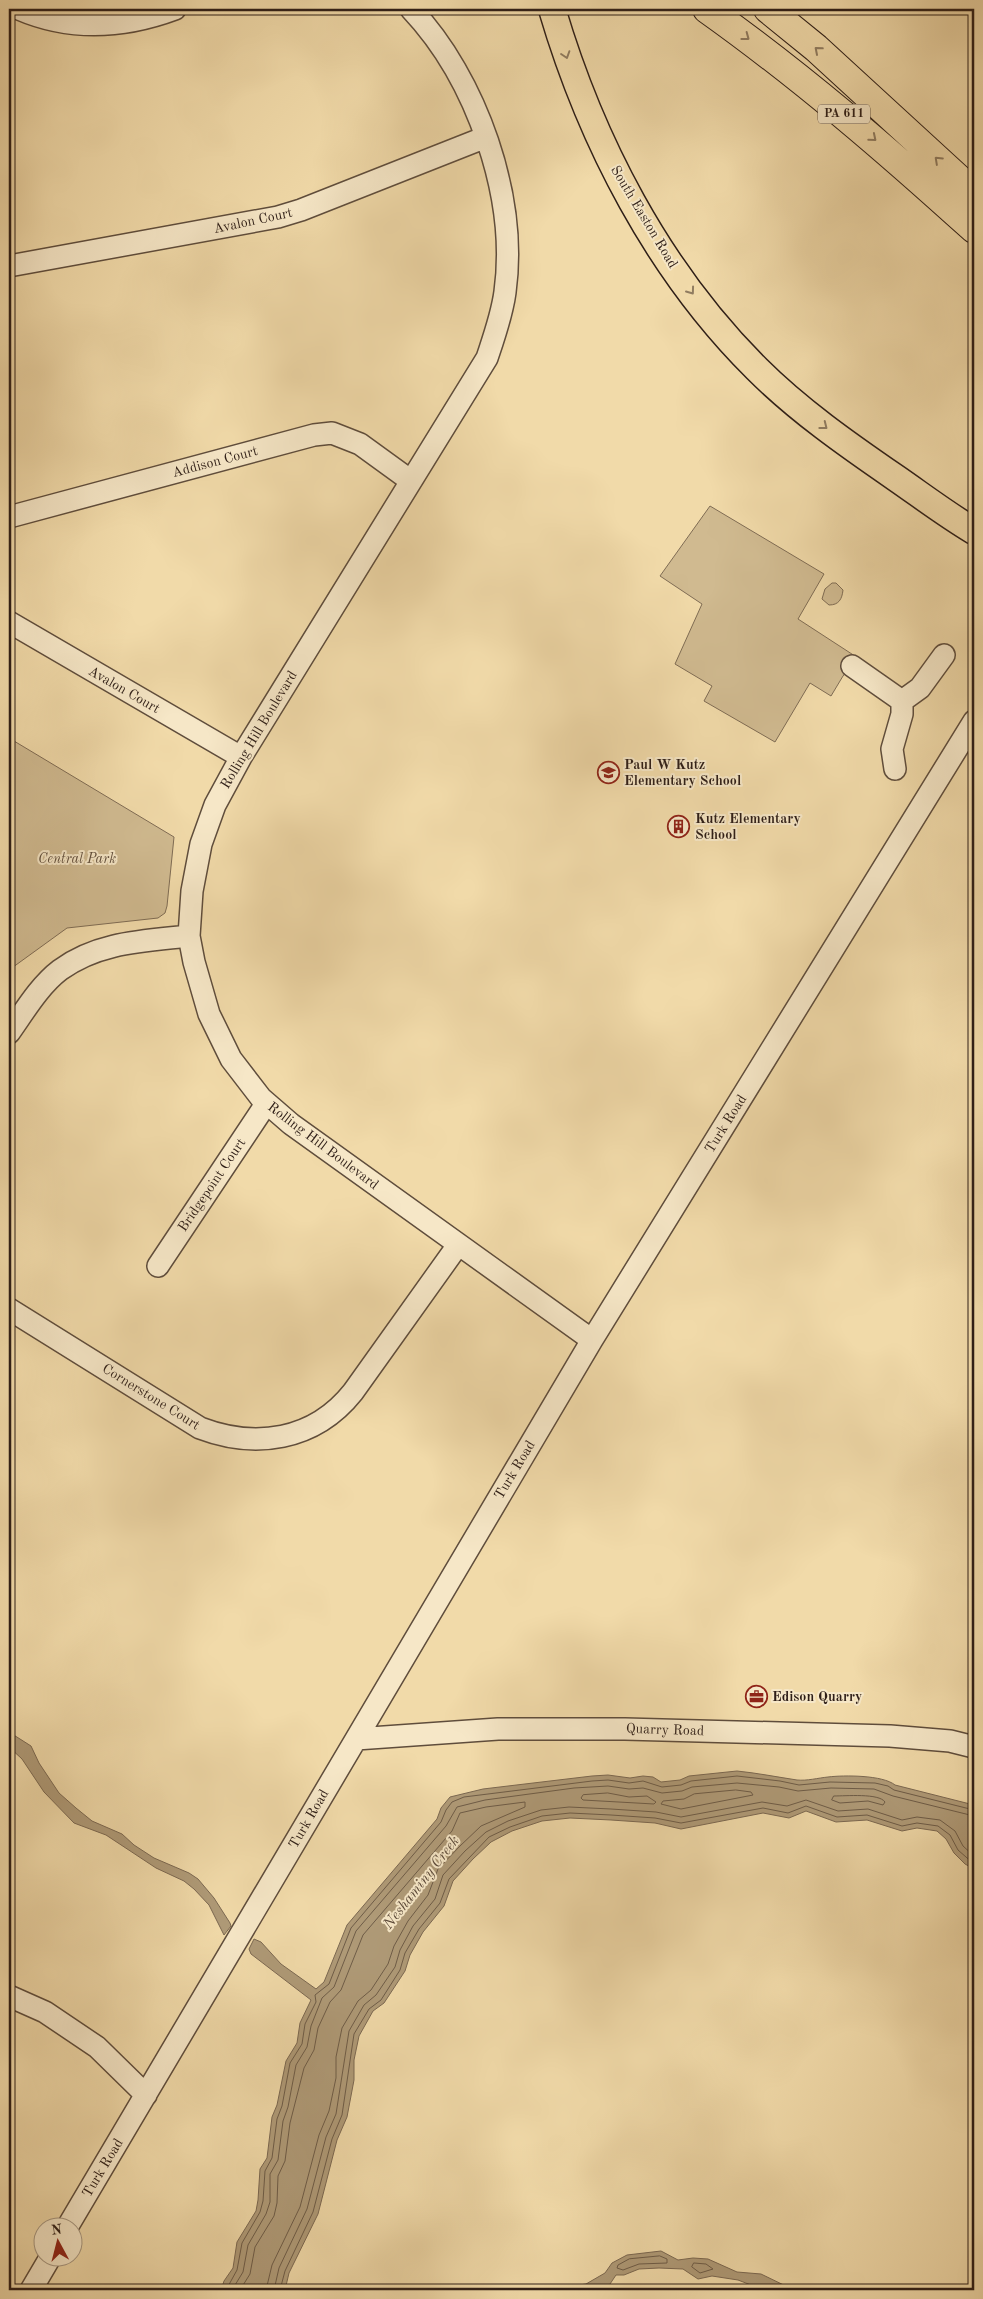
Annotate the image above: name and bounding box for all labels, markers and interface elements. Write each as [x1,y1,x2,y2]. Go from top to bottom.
one-way arrow [740,32,749,40]
one-way arrow [815,47,824,56]
one-way arrow [560,51,570,59]
road number: PA 611 [818,105,870,124]
one-way arrow [868,133,877,142]
one-way arrow [935,157,944,166]
street label: South Easton Road [608,163,680,271]
street label: Avalon Court [212,206,294,236]
one-way arrow [685,285,694,294]
one-way arrow [819,420,828,429]
street label: Addison Court [171,444,259,480]
street label: Avalon Court [86,664,162,716]
street label: Rolling Hill Boulevard [218,669,300,791]
place label: Paul W Kutz Elementary School [624,758,741,788]
school or university icon: Paul W Kutz Elementary School [596,761,620,785]
place label: Kutz Elementary School [695,812,801,842]
building icon: Kutz Elementary School [667,815,691,839]
park label: Central Park [38,852,116,866]
street label: Turk Road [703,1092,749,1156]
street label: Rolling Hill Boulevard [265,1100,381,1192]
street label: Bridgepoint Court [176,1136,248,1234]
street label: Cornerstone Court [100,1361,202,1433]
street label: Turk Road [492,1438,538,1502]
office icon: Edison Quarry [744,1685,768,1709]
place label: Edison Quarry [772,1690,862,1704]
street label: Quarry Road [626,1722,704,1738]
street label: Turk Road [287,1787,331,1851]
water label: Neshaminy Creek [380,1834,463,1933]
street label: Turk Road [80,2136,126,2200]
north arrow [32,2216,82,2266]
text: N [50,2222,63,2238]

